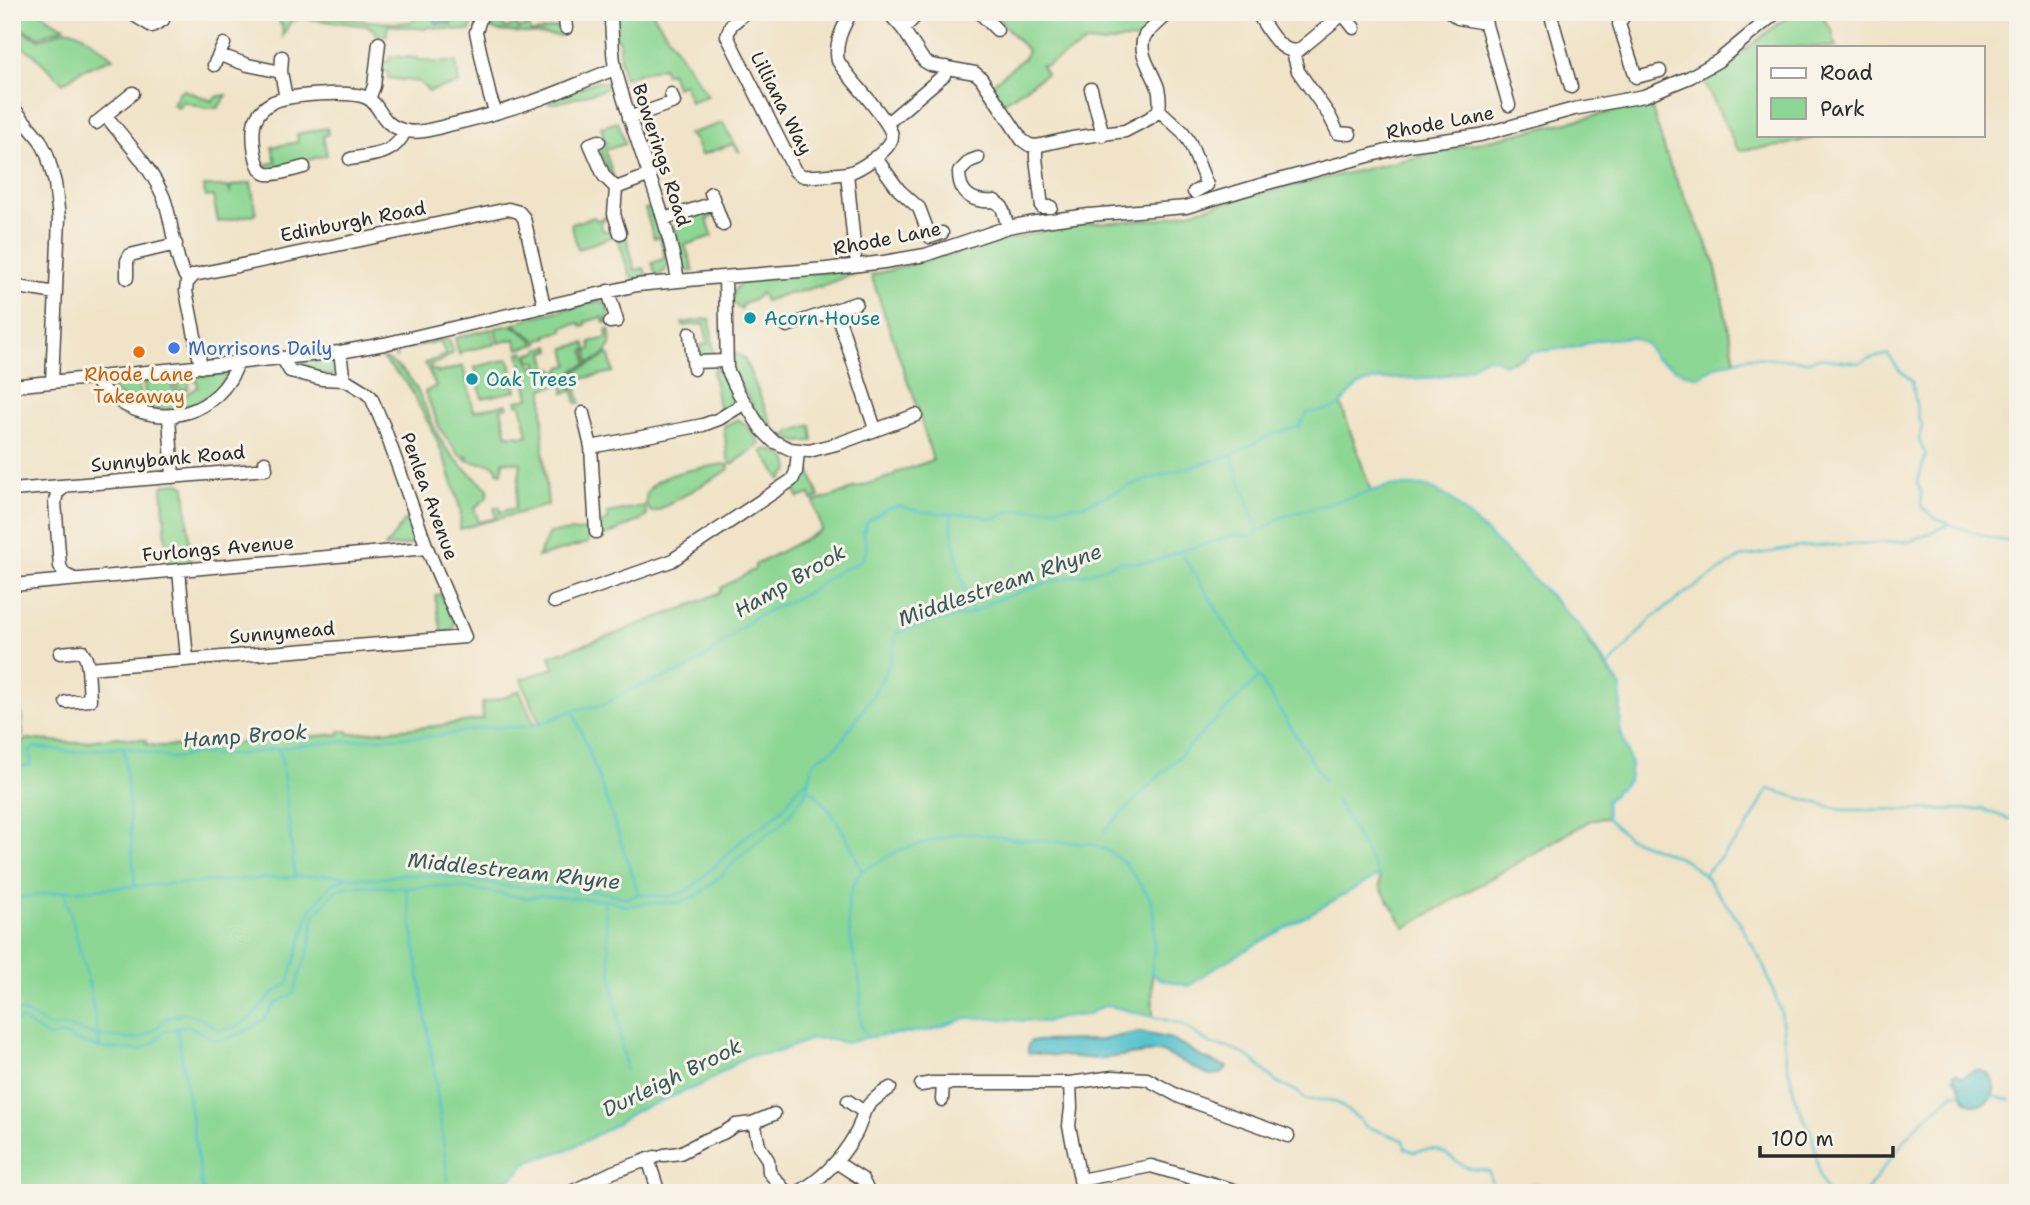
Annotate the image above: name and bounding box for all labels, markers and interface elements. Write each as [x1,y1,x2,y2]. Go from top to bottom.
legend [1757,46,1984,136]
street label: Lilliana Way [745,47,818,159]
text: Road [1820,59,1873,87]
street label: Bowerings Road [627,80,696,230]
text: Park [1820,95,1865,123]
street label: Rhode Lane [1384,100,1496,145]
street label: Edinburgh Road [278,195,428,248]
street label: Rhode Lane [831,216,943,261]
place label: Acorn House [764,306,881,331]
marker: Acorn House [742,310,758,326]
place label: Morrisons Daily [188,336,333,361]
marker: Morrisons Daily [166,340,182,356]
marker: Rhode Lane Takeaway [131,344,147,360]
place label: Rhode Lane Takeaway [84,362,194,409]
place label: Oak Trees [486,367,577,392]
marker: Oak Trees [464,371,480,387]
street label: Penlea Avenue [395,429,464,563]
street label: Sunnybank Road [90,439,246,478]
street label: Furlongs Avenue [141,529,295,568]
water label: Middlestream Rhyne [894,537,1106,633]
water label: Hamp Brook [729,538,851,624]
street label: Sunnymead [228,615,336,650]
water label: Hamp Brook [182,718,308,754]
water label: Middlestream Rhyne [406,846,622,896]
water label: Durleigh Brook [598,1032,746,1124]
scale bar [1760,1114,1894,1158]
text: 100 m [1771,1125,1834,1153]

